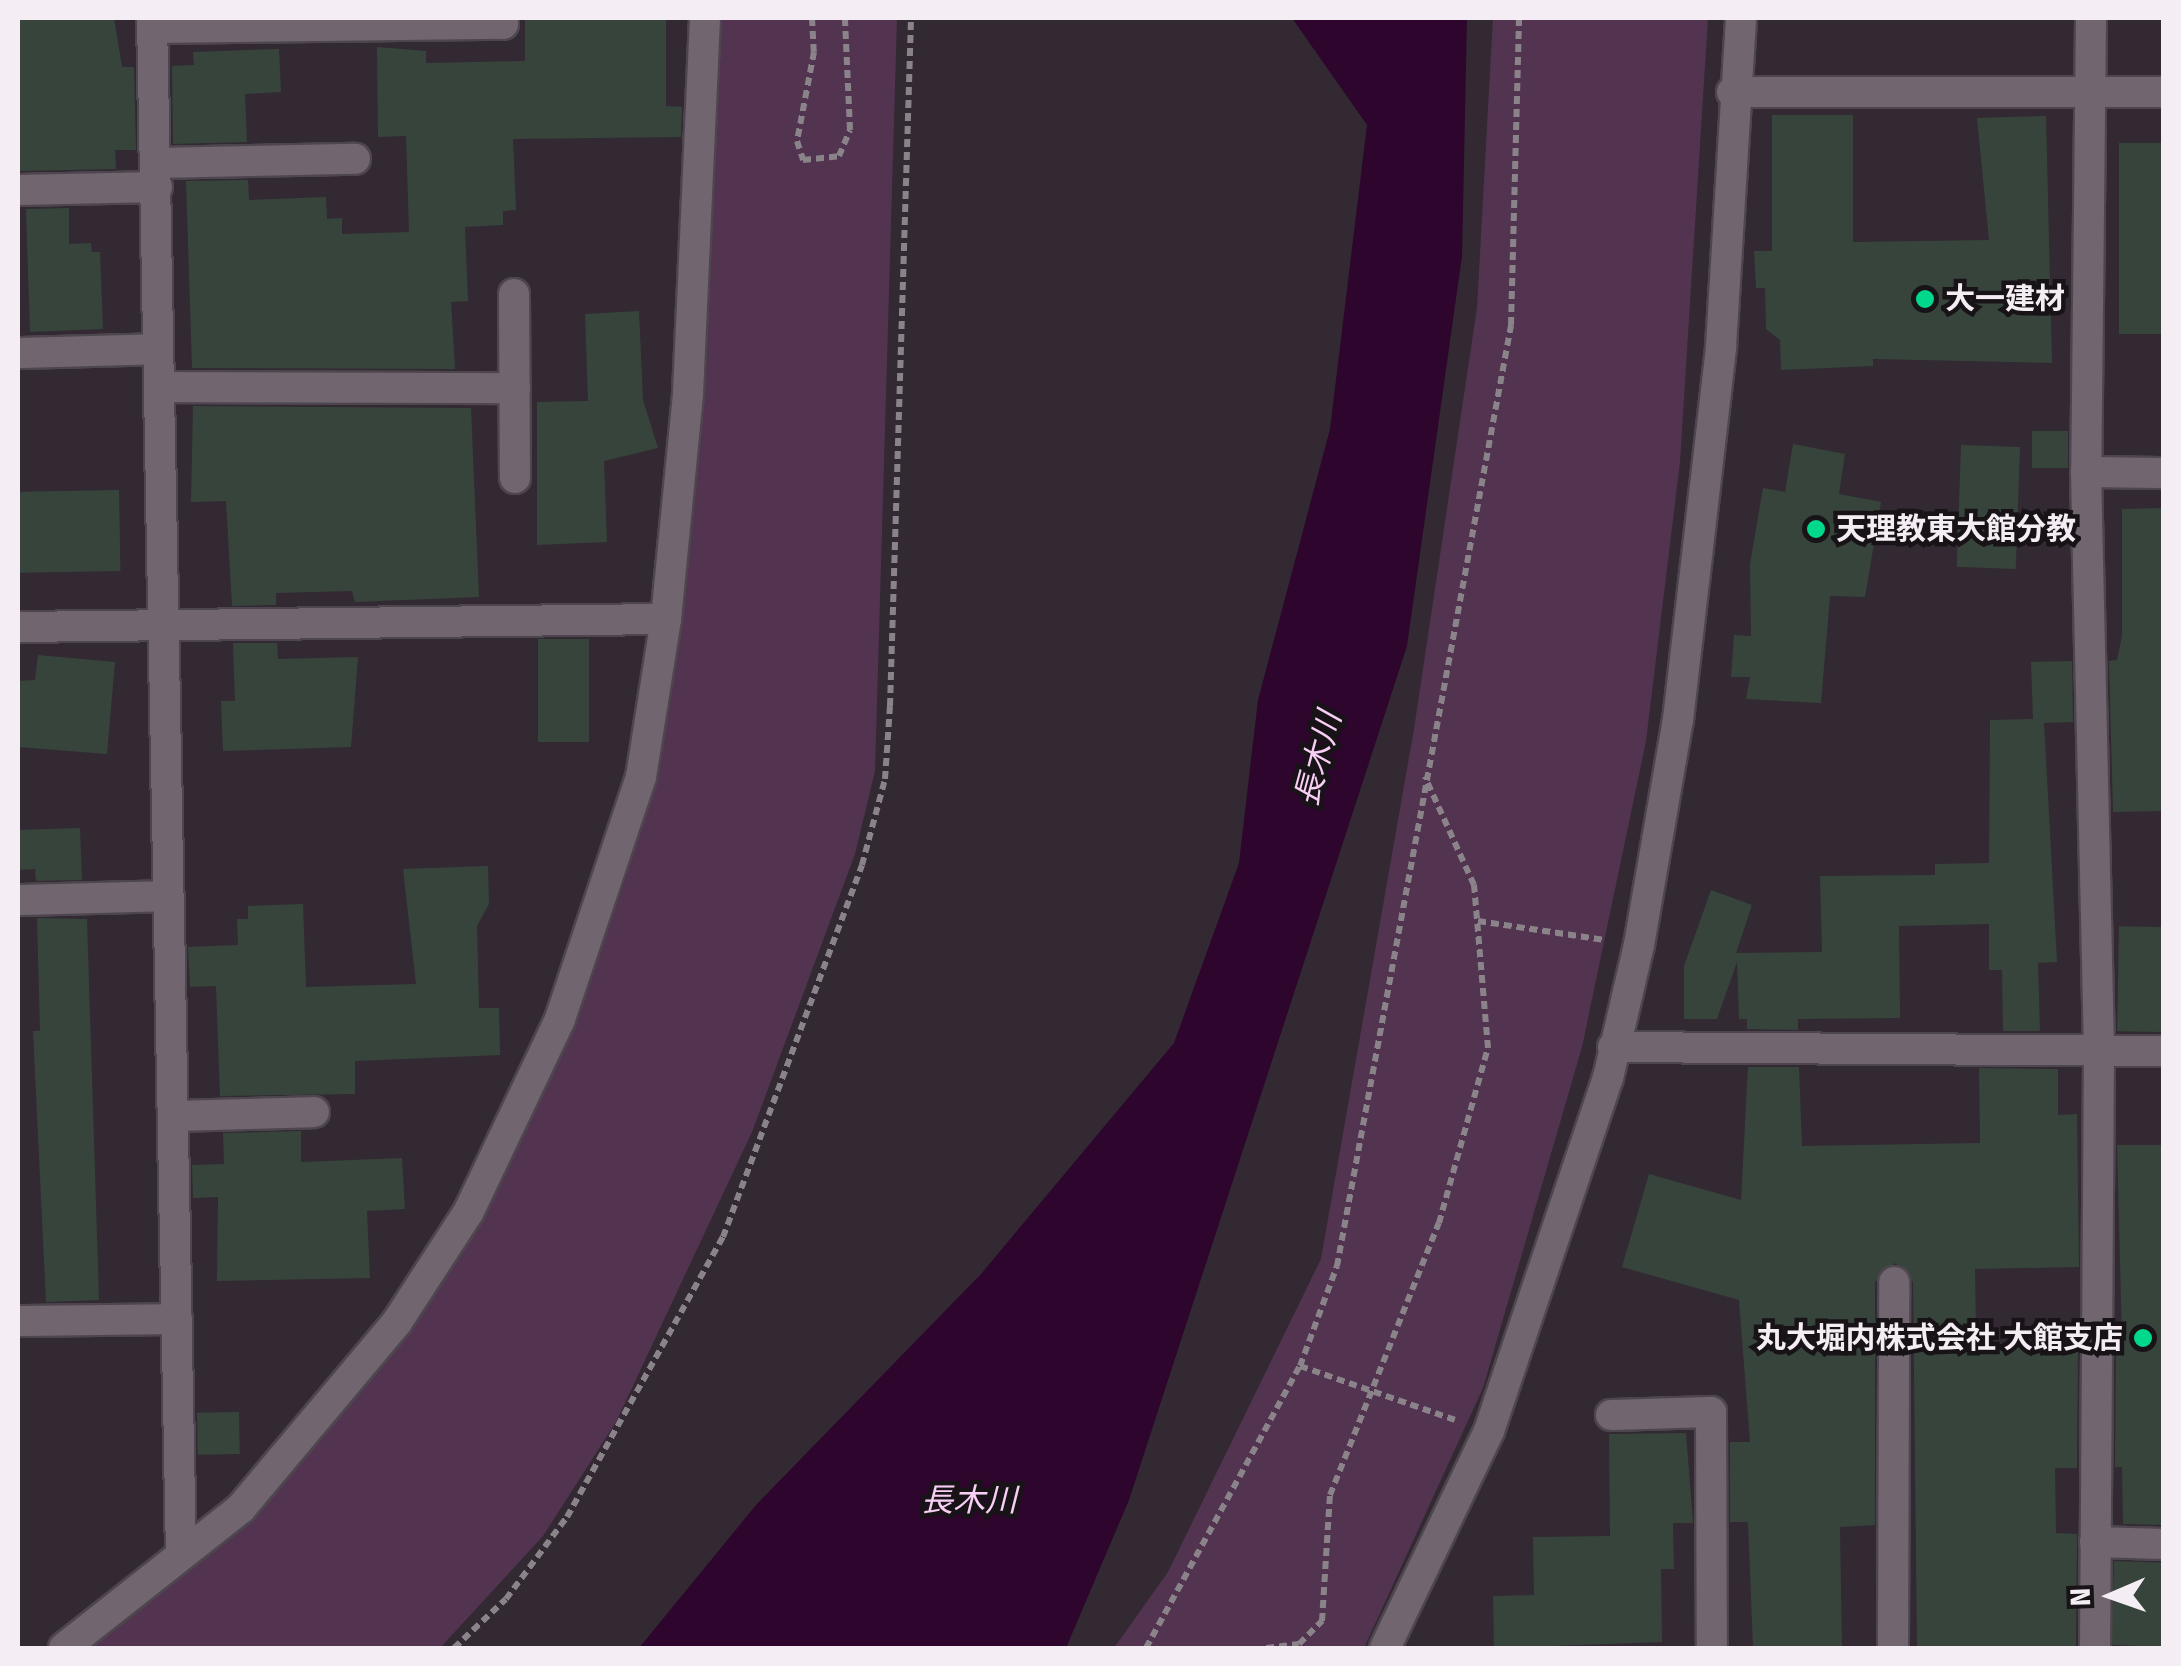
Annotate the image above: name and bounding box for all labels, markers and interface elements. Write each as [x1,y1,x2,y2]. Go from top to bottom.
place label: 大一建材 [1945,281,2065,317]
marker: 大一建材 [1914,288,1936,310]
place label: 天理教東大館分教 [1836,511,2076,547]
marker: 天理教東大館分教 [1805,518,1827,540]
water label: 長木川 [1287,708,1349,810]
place label: 丸大堀内株式会社 大館支店 [1756,1320,2123,1356]
marker: 丸大堀内株式会社 大館支店 [2132,1327,2154,1349]
water label: 長木川 [921,1481,1017,1519]
north arrow [2061,1546,2161,1646]
text: N [2064,1587,2097,1607]

